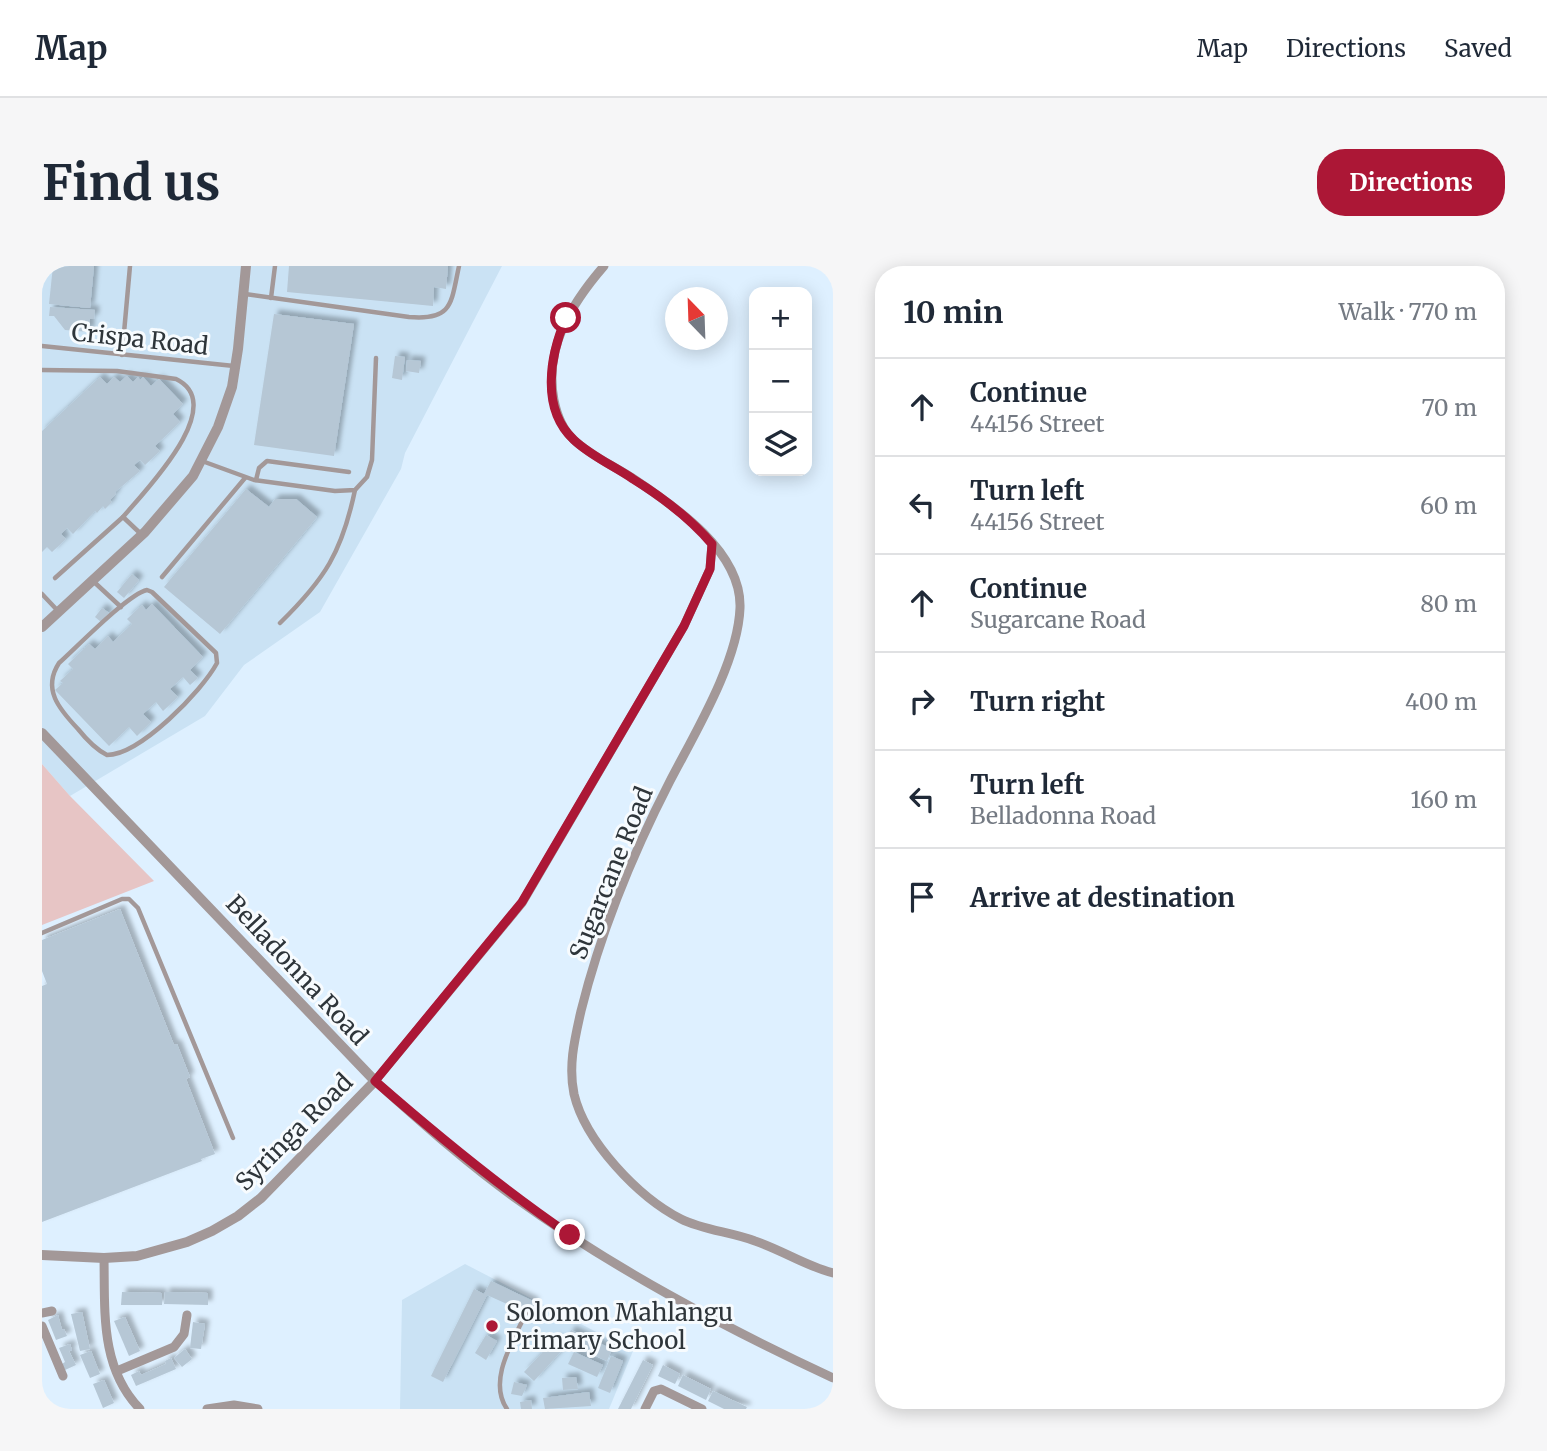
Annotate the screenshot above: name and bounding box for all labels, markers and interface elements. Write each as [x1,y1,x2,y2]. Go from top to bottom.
text: Map [35,28,108,69]
text: Map [1197,33,1248,64]
text: Directions [1286,33,1406,64]
text: Saved [1444,33,1512,64]
button: Directions [1317,149,1505,216]
text: Find us [42,152,220,213]
north arrow [665,287,728,350]
map controls [749,287,812,476]
button: + [749,287,812,350]
text: 10 min [903,293,1003,331]
text: Walk · 770 m [1339,297,1477,326]
route start [550,302,581,333]
street label: Crispa Road [70,316,210,362]
button: − [749,350,812,413]
text: Continue [970,376,1087,409]
icon: ahead [903,388,941,426]
text: 70 m [1421,393,1477,422]
text: 44156 Street [970,409,1105,438]
button: layers [749,413,812,476]
text: Turn left [970,474,1084,507]
icon: left [903,486,941,524]
text: 60 m [1420,491,1477,520]
text: 44156 Street [970,507,1105,536]
text: Continue [970,572,1087,605]
icon: ahead [903,584,941,622]
text: 80 m [1420,589,1477,618]
text: Sugarcane Road [970,605,1146,634]
icon: right [903,682,941,720]
text: Turn right [970,685,1105,718]
text: 400 m [1405,687,1477,716]
text: Turn left [970,768,1084,801]
icon: left [903,780,941,818]
street label: Sugarcane Road [562,782,660,964]
text: 160 m [1411,785,1477,814]
text: Belladonna Road [970,801,1156,830]
icon: arrive [903,878,941,916]
text: Arrive at destination [970,881,1235,914]
street label: Belladonna Road [219,888,375,1052]
street label: Syringa Road [229,1067,359,1197]
route end [554,1219,585,1250]
place label: Solomon Mahlangu Primary School [506,1297,733,1356]
marker: Solomon Mahlangu Primary School [484,1318,500,1334]

